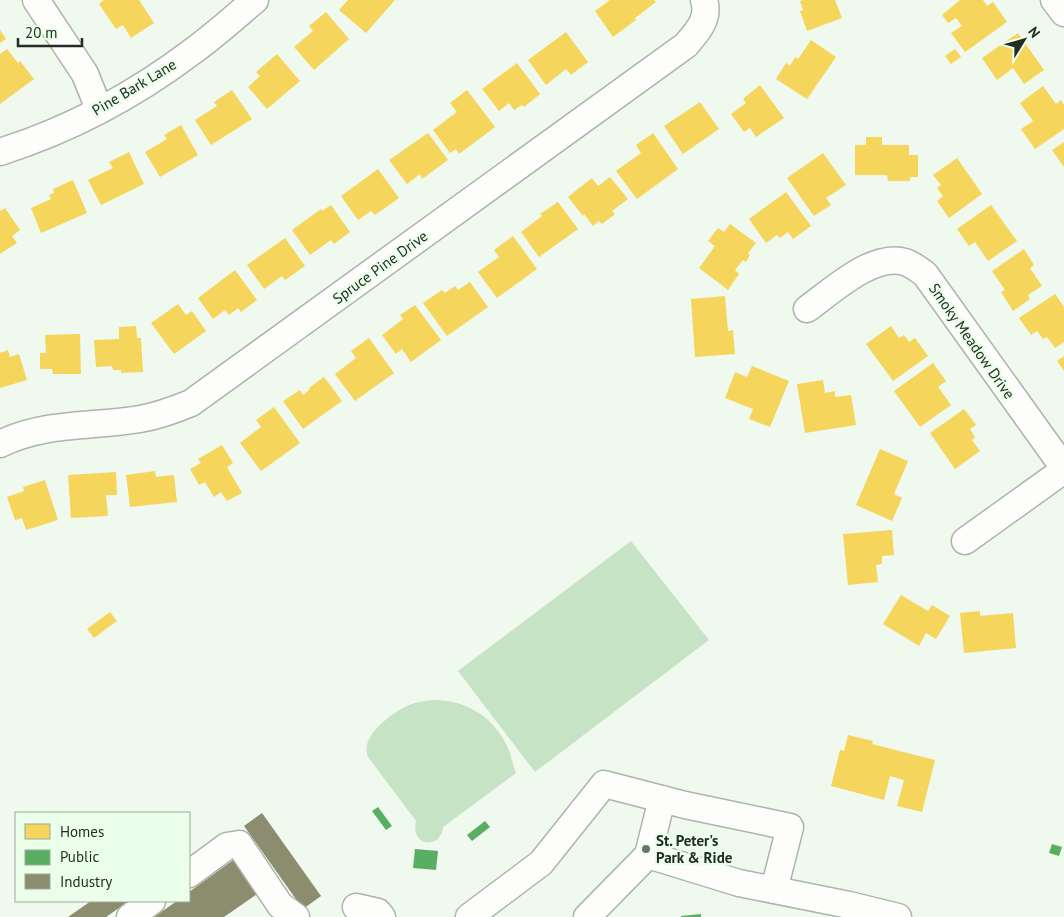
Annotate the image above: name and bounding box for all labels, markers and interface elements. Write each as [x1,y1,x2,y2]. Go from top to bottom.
scale bar [18,15,81,47]
north arrow [999,15,1049,65]
text: 20 m [25,23,58,42]
text: N [1024,23,1044,41]
street label: Pine Bark Lane [88,54,180,120]
street label: Spruce Pine Drive [329,226,431,308]
street label: Smoky Meadow Drive [925,279,1019,403]
legend [15,812,190,902]
text: Homes [60,822,104,841]
place label: St. Peter's Park & Ride [656,831,733,867]
marker: St. Peter's Park & Ride [640,843,652,855]
text: Public [60,847,99,866]
text: Industry [60,872,112,891]

